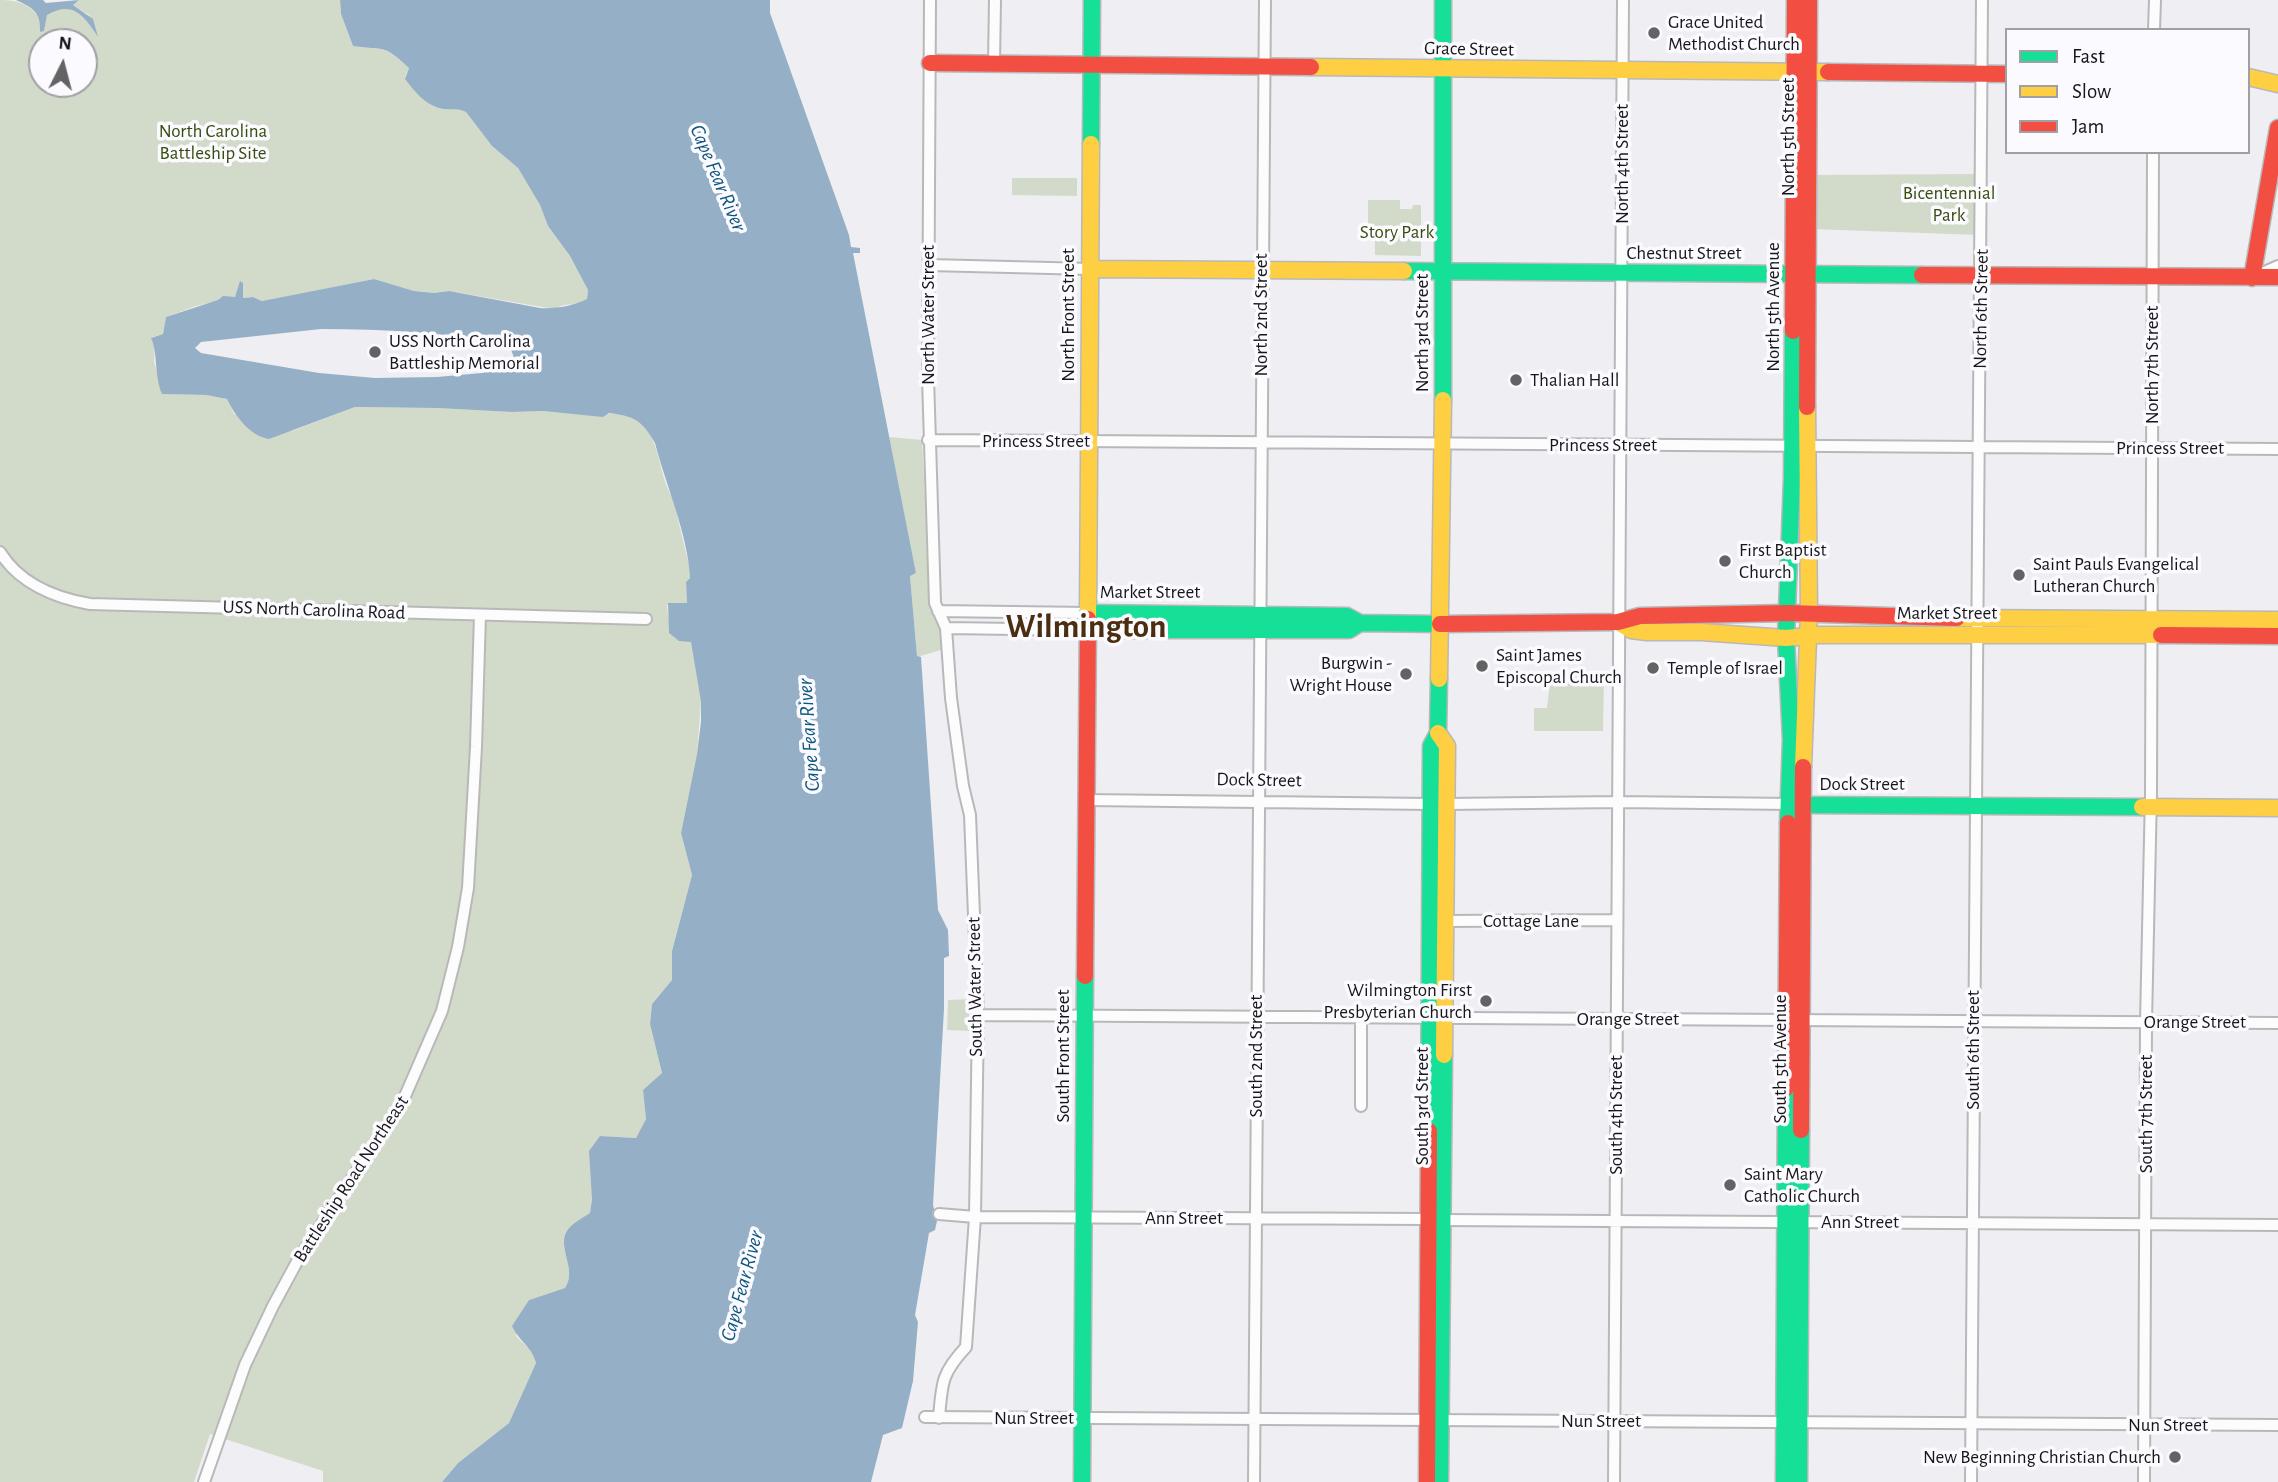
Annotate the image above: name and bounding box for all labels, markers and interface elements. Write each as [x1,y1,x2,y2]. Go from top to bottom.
place label: Grace United Methodist Church [1668,11,1800,55]
marker: Grace United Methodist Church [1646,25,1662,41]
north arrow [28,28,98,98]
legend [2005,28,2250,154]
text: N [57,33,73,54]
street label: Grace Street [1424,37,1514,61]
text: Fast [2072,46,2105,67]
street label: North 5th Street [1777,78,1799,196]
text: Slow [2072,81,2111,102]
street label: North 4th Street [1611,104,1633,224]
text: Jam [2072,116,2104,137]
park label: North Carolina Battleship Site [159,120,267,164]
water label: Cape Fear River [684,121,752,235]
park label: Bicentennial Park [1903,182,1995,226]
park label: Story Park [1360,221,1434,243]
street label: Chestnut Street [1626,242,1742,264]
street label: North 5th Avenue [1762,242,1784,372]
street label: North Water Street [917,245,939,385]
street label: North Front Street [1057,248,1079,382]
street label: North 6th Street [1969,249,1993,369]
street label: North 2nd Street [1250,253,1272,377]
street label: North 3rd Street [1411,274,1433,392]
street label: North 7th Street [2141,306,2163,424]
place label: USS North Carolina Battleship Memorial [389,330,540,374]
marker: USS North Carolina Battleship Memorial [367,344,383,360]
place label: Thalian Hall [1530,369,1619,391]
marker: Thalian Hall [1508,372,1524,388]
street label: Princess Street [982,430,1090,452]
street label: Princess Street [1549,434,1657,456]
street label: Princess Street [2116,437,2224,459]
place label: First Baptist Church [1739,539,1827,583]
marker: First Baptist Church [1717,553,1733,569]
place label: Saint Pauls Evangelical Lutheran Church [2033,553,2199,597]
marker: Saint Pauls Evangelical Lutheran Church [2011,567,2027,583]
street label: Market Street [1100,581,1200,603]
street label: USS North Carolina Road [222,595,406,625]
street label: Market Street [1897,602,1997,624]
district label: Wilmington [1006,607,1166,647]
place label: Saint James Episcopal Church [1496,644,1622,688]
place label: Burgwin - Wright House [1289,652,1392,696]
place label: Temple of Israel [1667,657,1783,679]
marker: Saint James Episcopal Church [1474,658,1490,674]
marker: Temple of Israel [1645,660,1661,676]
marker: Burgwin - Wright House [1398,666,1414,682]
water label: Cape Fear River [792,678,826,792]
street label: Dock Street [1216,768,1302,792]
street label: Dock Street [1819,773,1905,795]
street label: Cottage Lane [1483,910,1579,932]
street label: South Water Street [962,917,988,1057]
place label: Wilmington First Presbyterian Church [1323,979,1472,1023]
street label: South Front Street [1052,989,1074,1123]
street label: South 6th Street [1962,990,1984,1110]
marker: Wilmington First Presbyterian Church [1478,993,1494,1009]
street label: South 5th Avenue [1769,994,1791,1124]
street label: South 2nd Street [1245,995,1267,1117]
street label: Orange Street [1577,1008,1679,1030]
street label: Orange Street [2144,1011,2246,1033]
street label: South 3rd Street [1411,1047,1433,1165]
street label: South 4th Street [1605,1055,1627,1175]
street label: South 7th Street [2135,1055,2157,1173]
street label: Battleship Road Northeast [289,1091,413,1267]
place label: Saint Mary Catholic Church [1744,1163,1860,1207]
marker: Saint Mary Catholic Church [1722,1177,1738,1193]
street label: Ann Street [1145,1207,1223,1229]
street label: Ann Street [1821,1211,1899,1233]
water label: Cape Fear River [715,1228,769,1344]
street label: Nun Street [994,1407,1074,1429]
street label: Nun Street [1561,1410,1641,1432]
street label: Nun Street [2128,1414,2208,1436]
place label: New Beginning Christian Church [1923,1446,2161,1468]
marker: New Beginning Christian Church [2167,1449,2183,1465]

